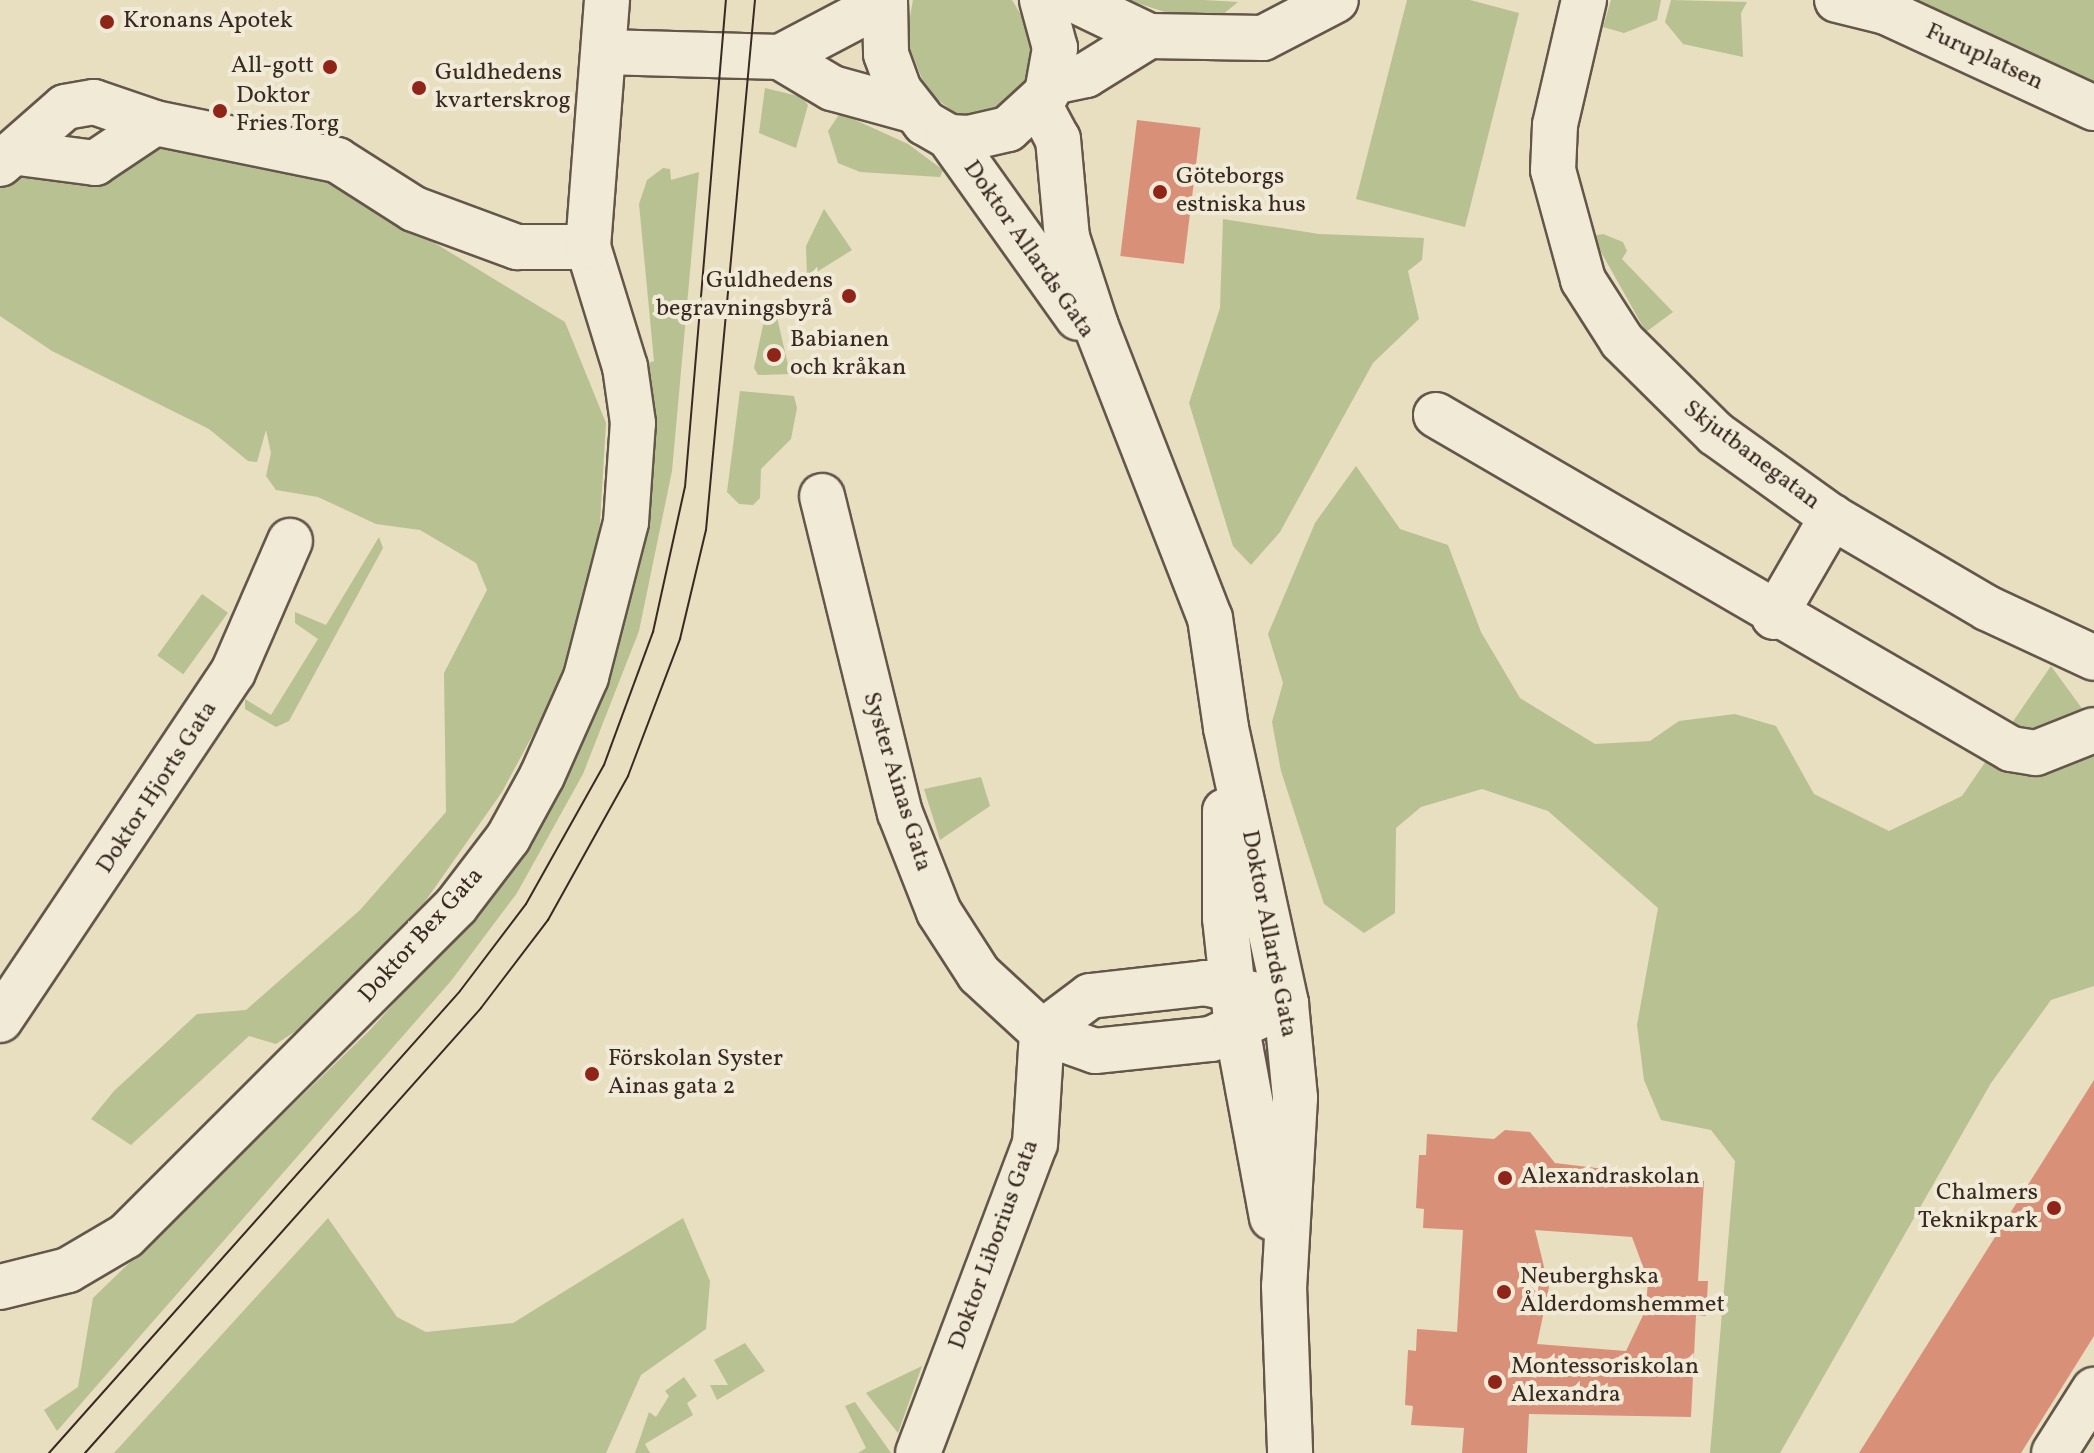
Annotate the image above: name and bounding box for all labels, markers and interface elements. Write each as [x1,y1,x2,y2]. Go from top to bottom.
place label: Kronans Apotek [123,8,293,36]
marker: Kronans Apotek [98,13,116,31]
street label: Furuplatsen [1921,18,2047,98]
place label: All-gott [231,53,314,81]
marker: All-gott [321,58,339,76]
place label: Guldhedens kvarterskrog [435,60,571,116]
marker: Guldhedens kvarterskrog [410,79,428,97]
place label: Doktor Fries Torg [236,83,340,139]
marker: Doktor Fries Torg [211,102,229,120]
street label: Doktor Allards Gata [956,156,1100,344]
place label: Göteborgs estniska hus [1176,164,1306,220]
marker: Göteborgs estniska hus [1151,183,1169,201]
place label: Guldhedens begravningsbyrå [656,268,833,324]
marker: Guldhedens begravningsbyrå [840,287,858,305]
place label: Babianen och kråkan [790,327,906,383]
marker: Babianen och kråkan [765,346,783,364]
street label: Skjutbanegatan [1677,395,1825,517]
street label: Syster Ainas Gata [855,689,937,875]
street label: Doktor Hjorts Gata [92,696,224,880]
street label: Doktor Allards Gata [1234,828,1302,1040]
street label: Doktor Bex Gata [354,862,490,1010]
place label: Förskolan Syster Ainas gata 2 [608,1046,783,1102]
marker: Förskolan Syster Ainas gata 2 [583,1065,601,1083]
street label: Doktor Liborius Gata [944,1136,1046,1354]
place label: Alexandraskolan [1521,1164,1700,1192]
marker: Alexandraskolan [1496,1169,1514,1187]
place label: Chalmers Teknikpark [1918,1180,2038,1236]
marker: Chalmers Teknikpark [2045,1199,2063,1217]
place label: Neuberghska Ålderdomshemmet [1520,1264,1725,1320]
marker: Neuberghska Ålderdomshemmet [1495,1283,1513,1301]
place label: Montessoriskolan Alexandra [1511,1354,1699,1410]
marker: Montessoriskolan Alexandra [1486,1373,1504,1391]

